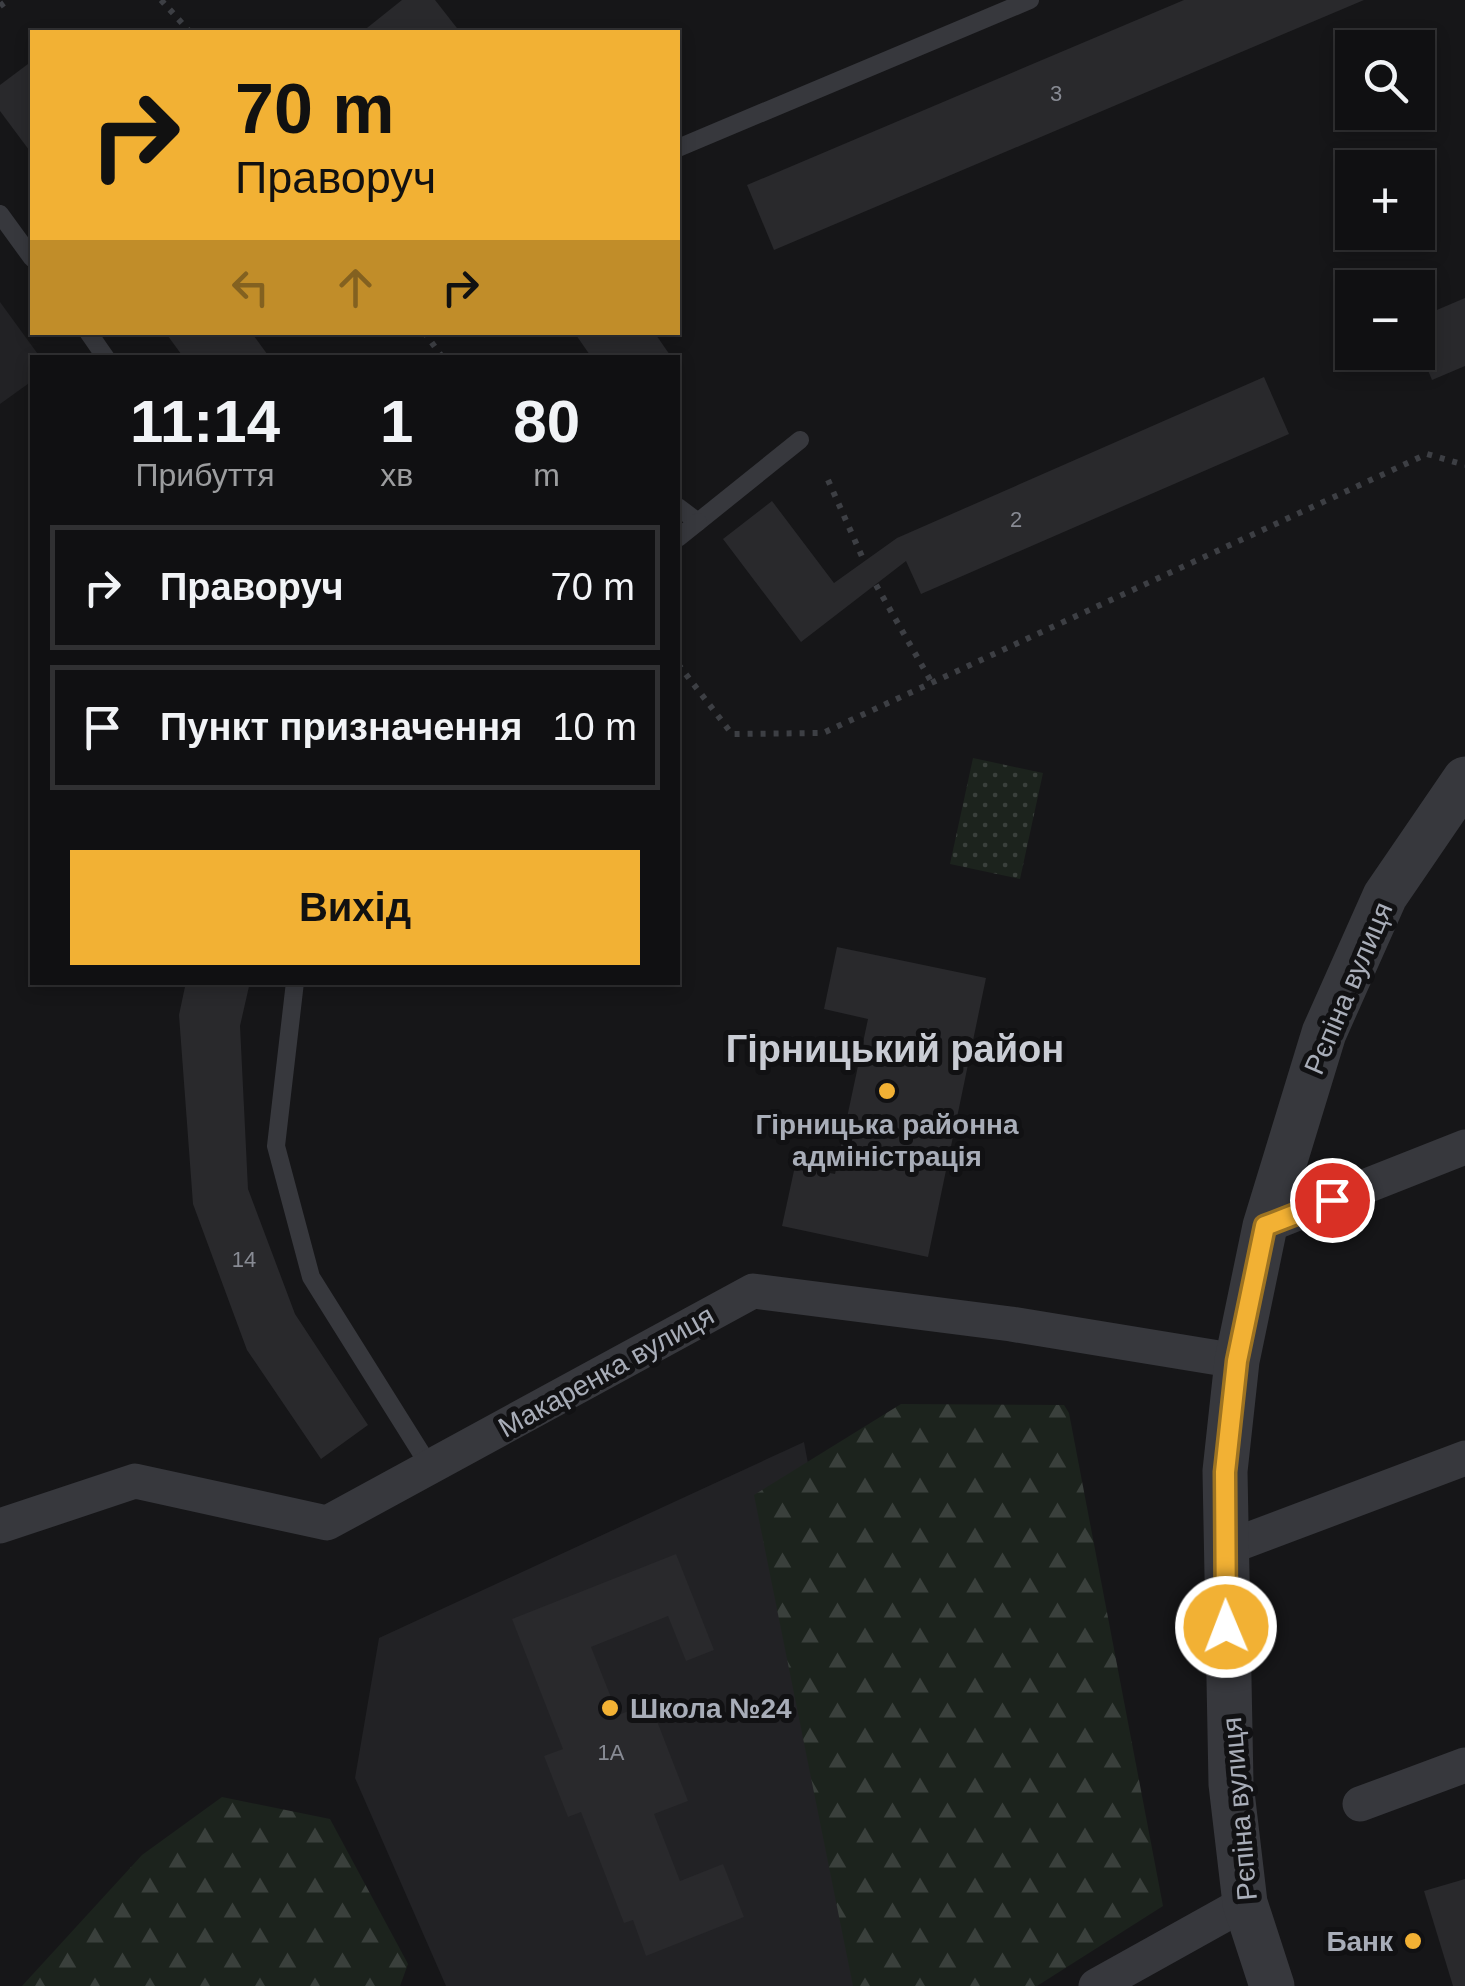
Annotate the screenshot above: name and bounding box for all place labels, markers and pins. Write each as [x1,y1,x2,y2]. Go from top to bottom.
marker: Гірницька районна адміністрація [876,1080,898,1102]
place label: Гірницька районна адміністрація [755,1109,1019,1172]
pin [1290,1158,1375,1243]
place label: Школа №24 [630,1693,792,1724]
marker: Школа №24 [599,1697,621,1719]
place label: Банк [1326,1926,1394,1957]
marker: Банк [1402,1930,1424,1952]

